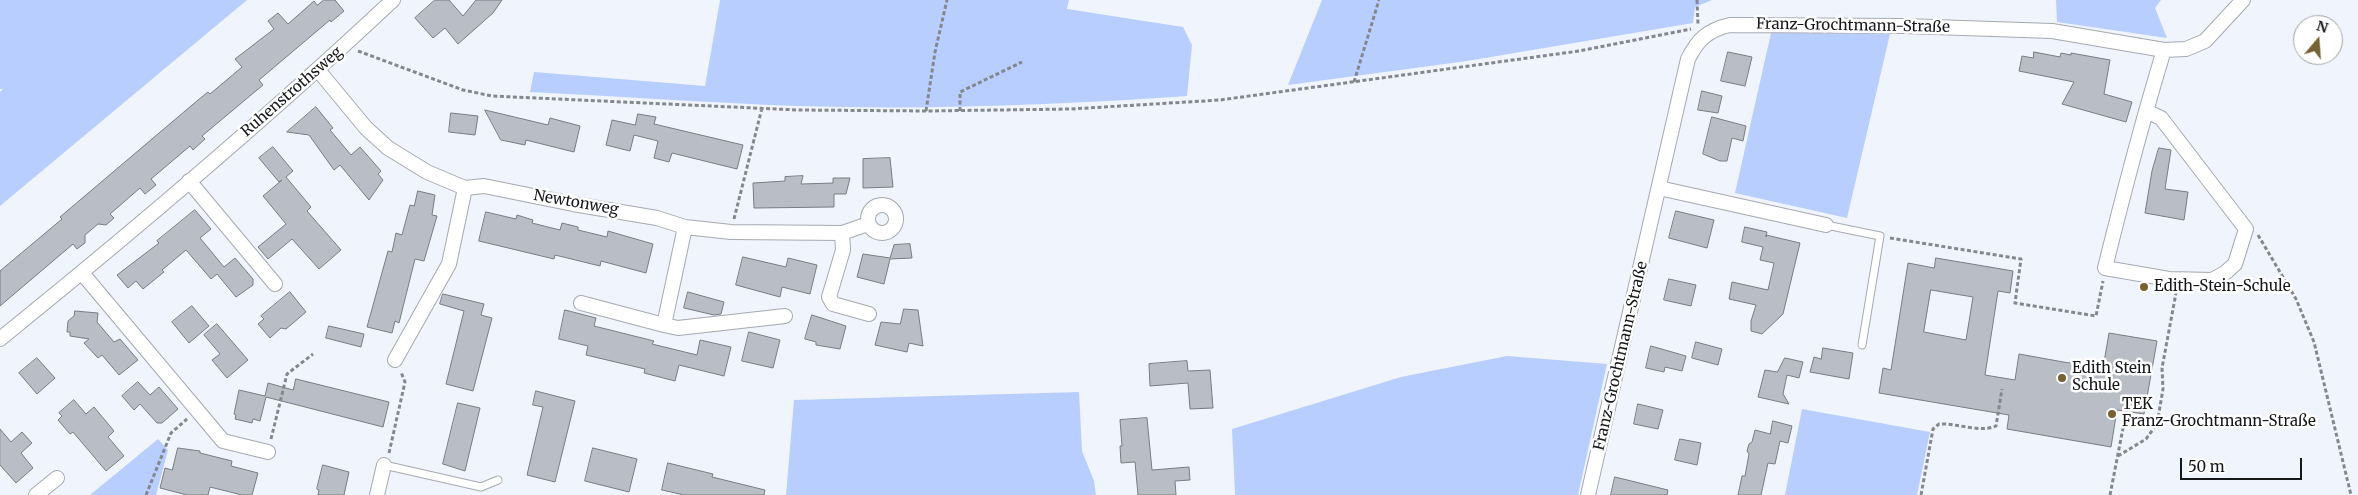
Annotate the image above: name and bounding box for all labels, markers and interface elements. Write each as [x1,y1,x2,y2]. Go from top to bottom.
street label: Franz-Grochtmann-Straße [1756,15,1950,37]
north arrow [2293,15,2343,65]
text: N [2314,16,2330,37]
street label: Ruhenstrothsweg [238,43,346,141]
street label: Newtonweg [532,187,620,219]
street label: Franz-Grochtmann-Straße [1590,260,1652,452]
place label: Edith-Stein-Schule [2154,278,2291,296]
marker: Edith-Stein-Schule [2138,281,2150,293]
place label: Edith Stein Schule [2072,360,2152,395]
marker: Edith Stein Schule [2056,372,2068,384]
place label: TEK Franz-Grochtmann-Straße [2122,396,2316,431]
marker: TEK Franz-Grochtmann-Straße [2106,408,2118,420]
scale bar [2183,448,2306,480]
text: 50 m [2188,457,2225,476]

